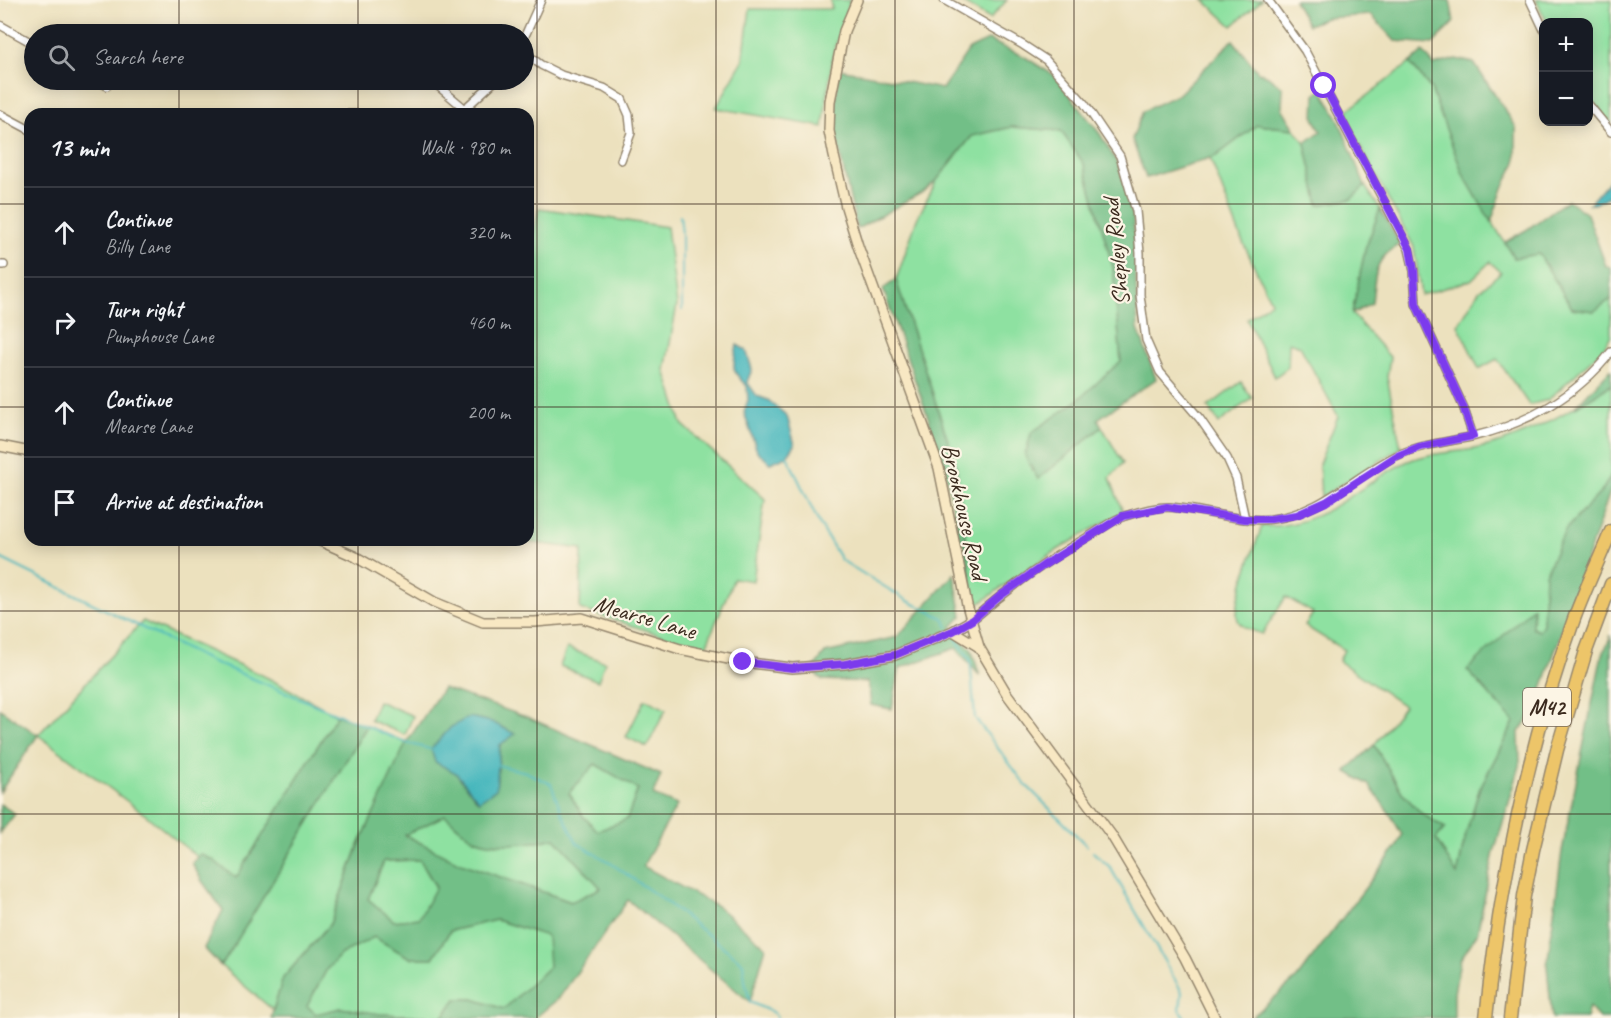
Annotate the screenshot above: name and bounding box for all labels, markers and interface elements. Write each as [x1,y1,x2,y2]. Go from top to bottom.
map controls [1539,18,1593,126]
button: + [1539,18,1593,72]
search box [24,24,534,90]
icon: search [45,41,78,74]
text: Search here [93,43,183,71]
route start [1310,72,1336,98]
button: − [1539,72,1593,126]
text: 13 min [48,131,110,164]
text: Walk · 980 m [420,135,510,160]
street label: Shepley Road [1095,194,1137,307]
text: Continue [105,206,171,234]
icon: ahead [48,216,81,249]
text: 320 m [467,220,510,245]
text: Billy Lane [105,234,170,259]
text: Turn right [105,296,182,324]
icon: right [48,306,81,339]
text: 460 m [467,310,510,335]
text: Pumphouse Lane [105,324,214,349]
text: Continue [105,386,171,414]
icon: ahead [48,396,81,429]
text: 200 m [467,400,510,425]
text: Mearse Lane [105,414,192,439]
street label: Brookhouse Road [935,441,996,586]
icon: arrive [48,486,81,519]
text: Arrive at destination [105,488,262,516]
street label: Mearse Lane [591,588,701,646]
route end [729,648,755,674]
road number: M42 [1523,688,1571,726]

